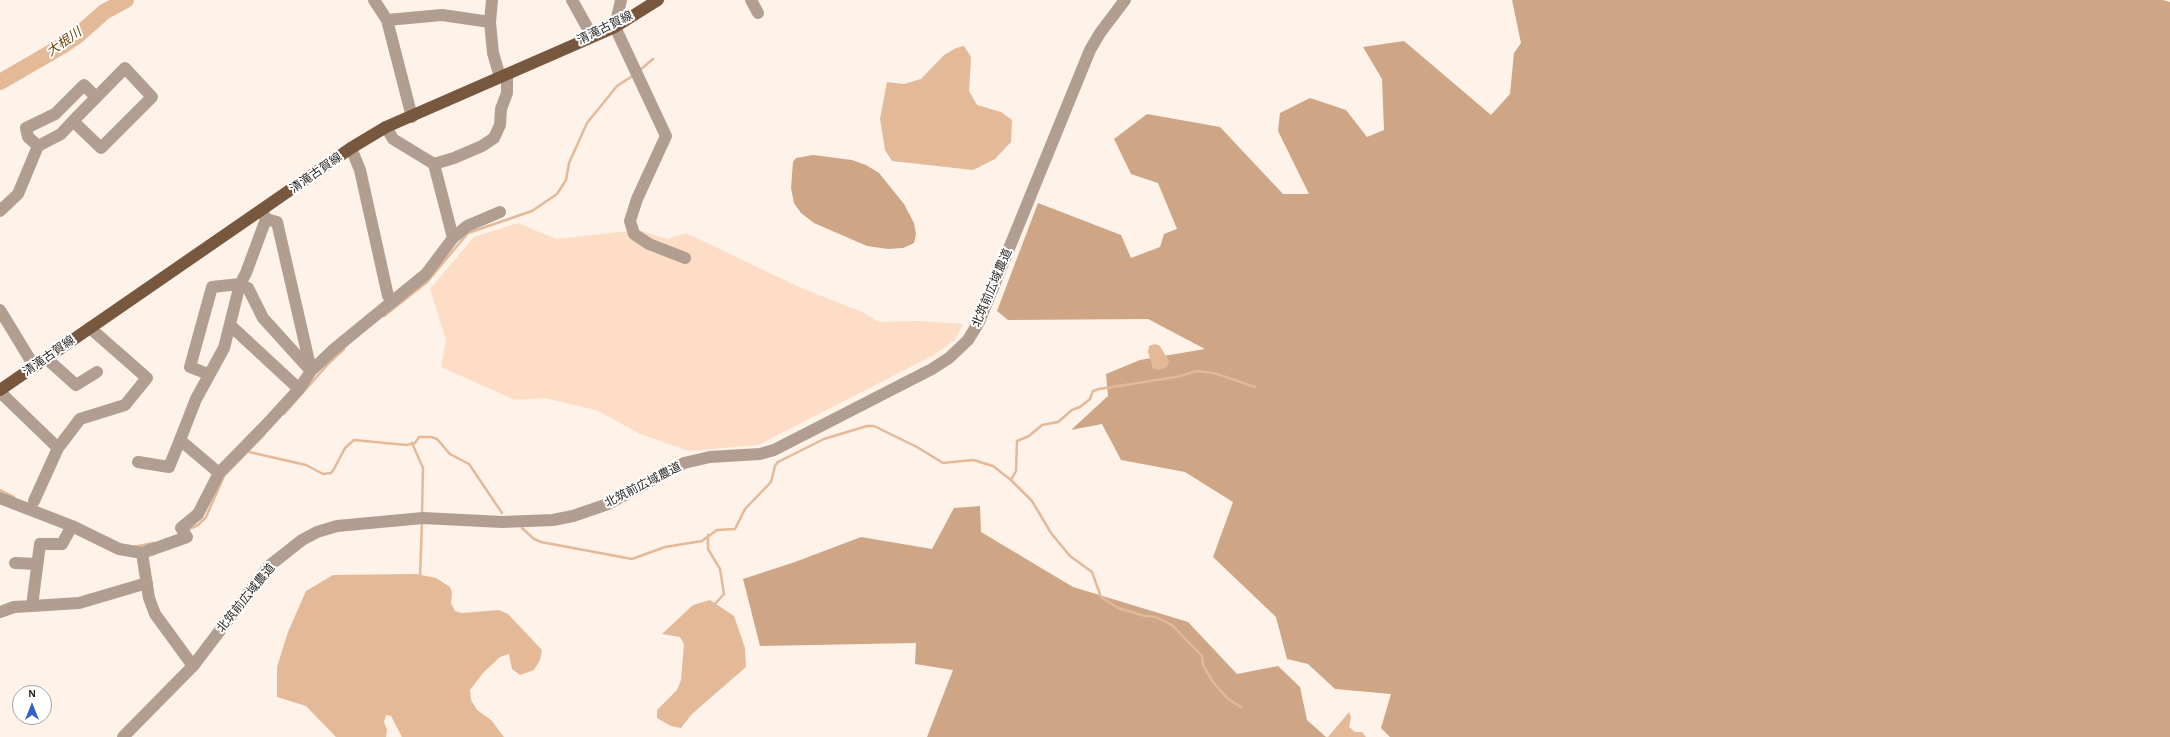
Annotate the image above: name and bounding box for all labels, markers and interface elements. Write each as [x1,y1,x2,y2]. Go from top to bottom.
street label: 清滝古賀線 [575,8,635,48]
water label: 大根川 [44,24,84,60]
street label: 清滝古賀線 [287,150,345,196]
street label: 北筑前広域農道 [969,247,1015,329]
street label: 清滝古賀線 [20,333,78,379]
street label: 北筑前広域農道 [602,460,684,510]
street label: 北筑前広域農道 [214,561,278,635]
north arrow [12,685,52,725]
text: N [28,688,36,699]

